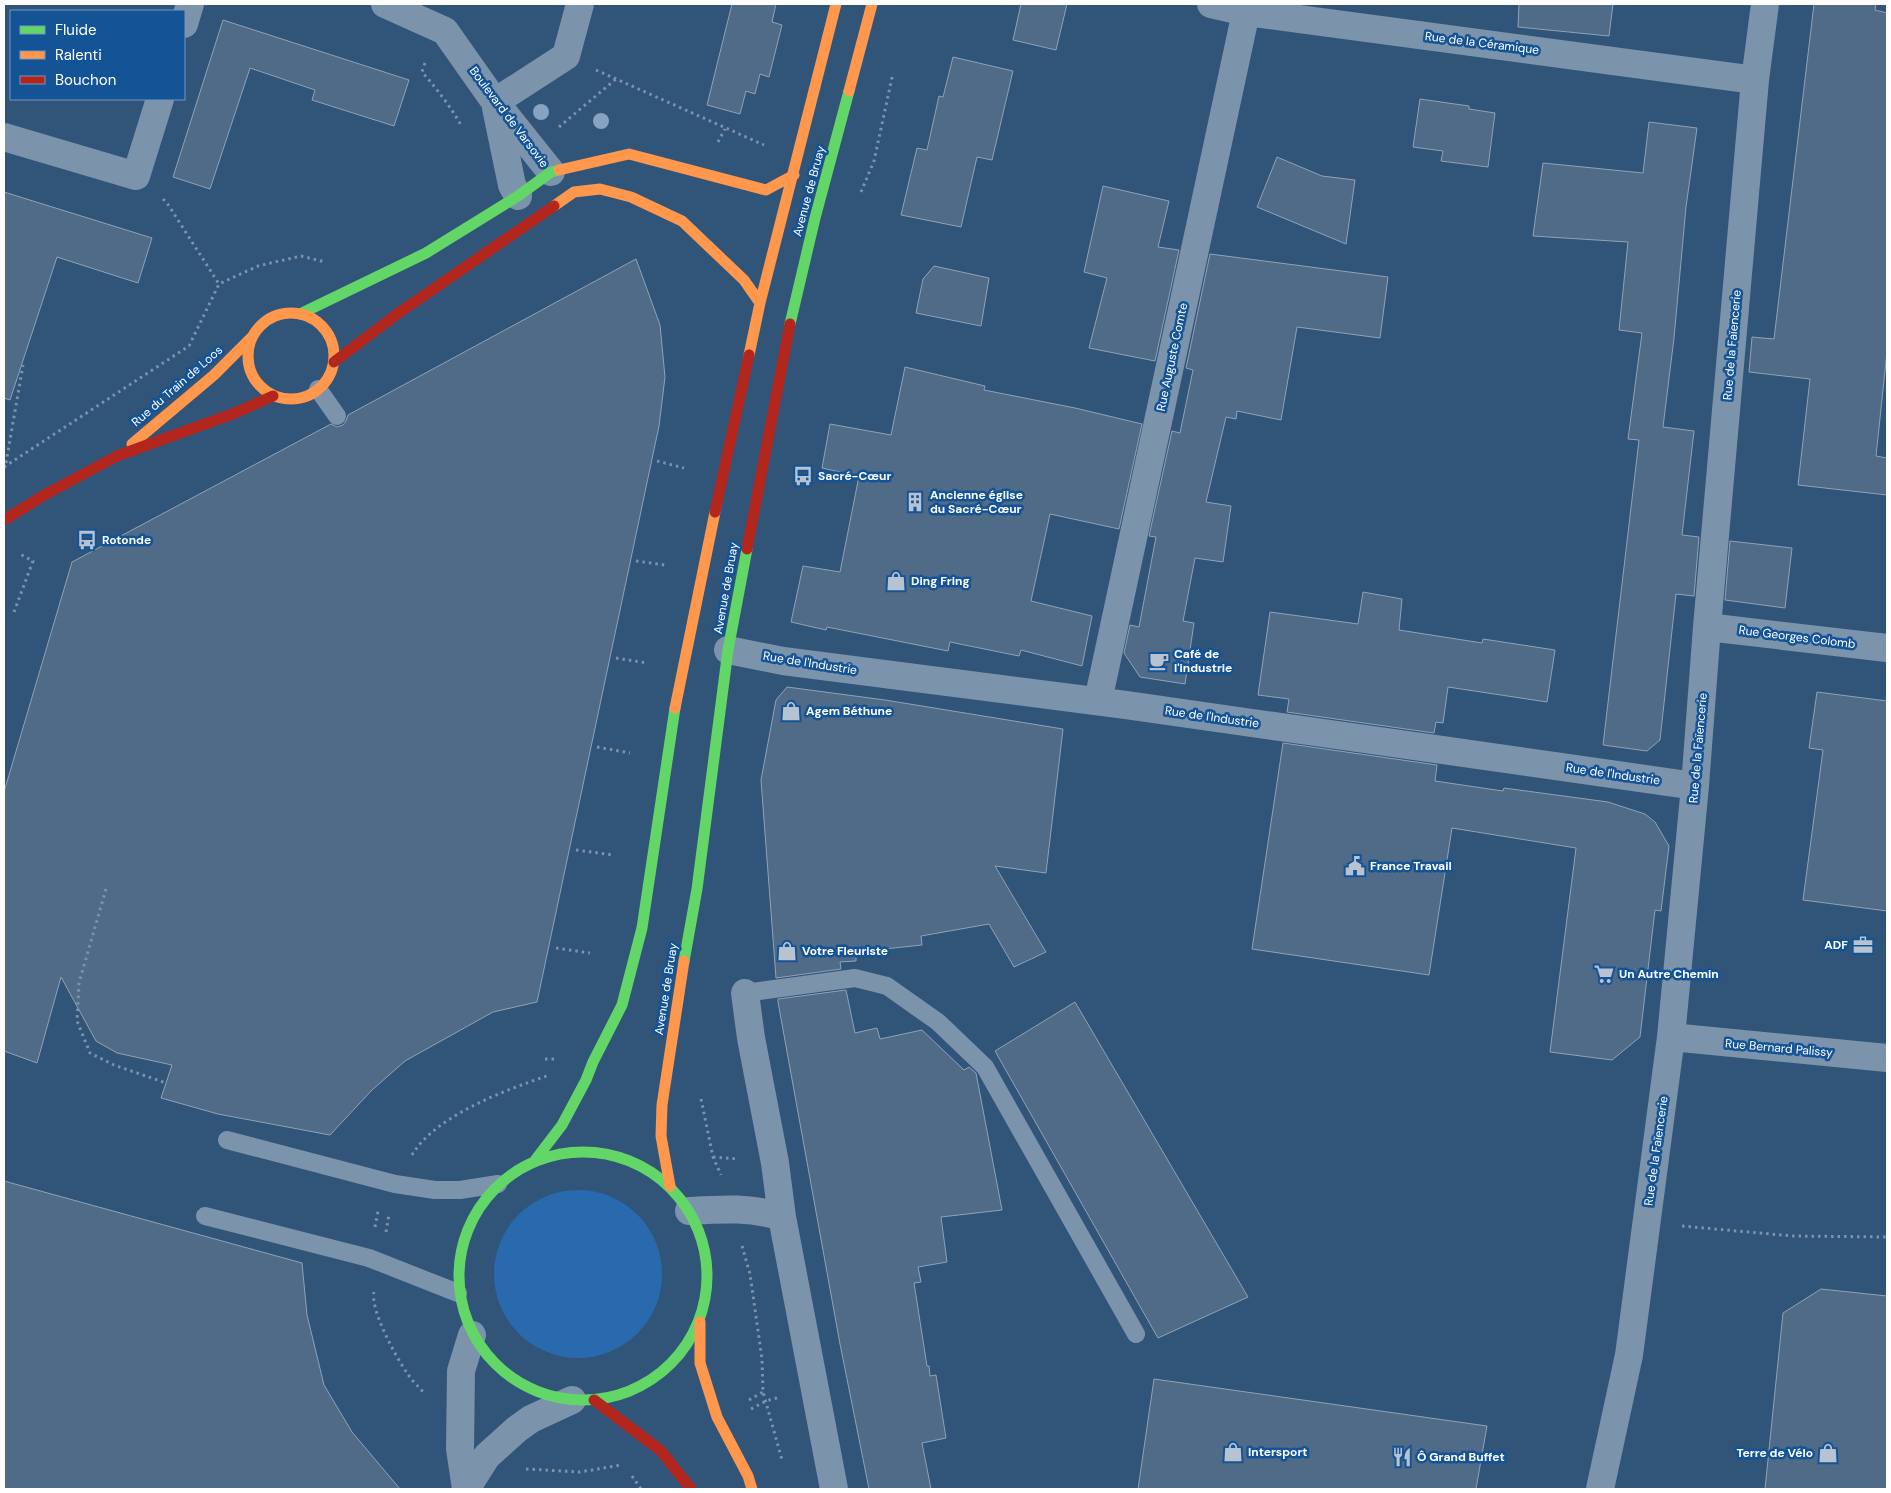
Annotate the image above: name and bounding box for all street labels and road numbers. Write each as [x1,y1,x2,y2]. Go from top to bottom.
street label: Rue de la Céramique [1424,28,1540,58]
street label: Boulevard de Varsovie [466,63,552,171]
street label: Avenue de Bruay [789,144,829,238]
street label: Rue de la Faïencerie [1719,289,1745,401]
street label: Rue Auguste Comte [1153,301,1191,413]
street label: Rue du Train de Loos [128,342,226,430]
street label: Avenue de Bruay [710,540,742,635]
street label: Rue Georges Colomb [1738,622,1856,652]
street label: Rue de l'Industrie [762,648,858,678]
street label: Rue de la Faïencerie [1685,692,1711,804]
street label: Rue de l'Industrie [1164,702,1260,732]
street label: Rue de l'Industrie [1565,759,1661,789]
street label: Avenue de Bruay [651,941,681,1036]
street label: Rue Bernard Palissy [1724,1035,1834,1061]
street label: Rue de la Faïencerie [1640,1095,1672,1207]

